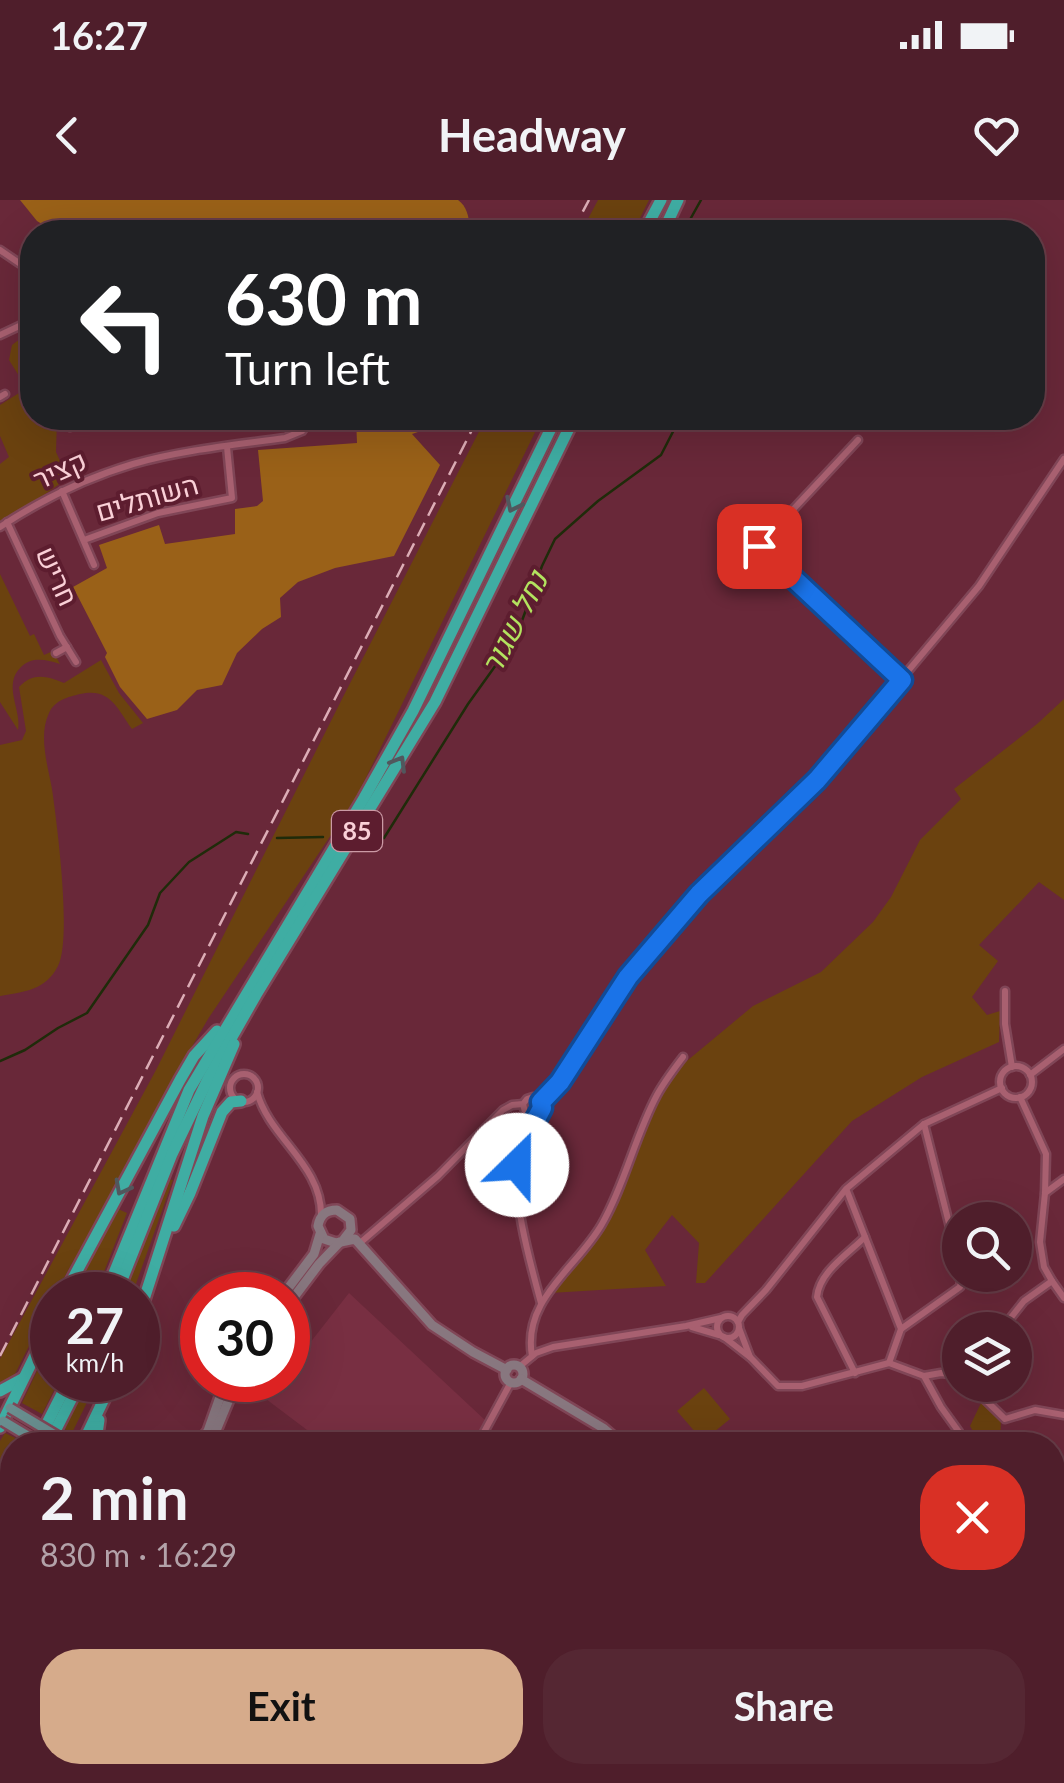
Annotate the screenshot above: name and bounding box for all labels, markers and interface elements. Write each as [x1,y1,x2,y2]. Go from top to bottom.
text: 16:27 [50,12,148,58]
icon: back [40,108,95,163]
text: Headway [438,108,626,162]
icon: heart [969,108,1024,163]
text: 630 m [225,256,422,340]
icon: left [60,260,190,390]
text: Turn left [225,341,390,395]
street label: קציר [28,442,92,496]
street label: השותלים [92,466,202,528]
one-way arrow [506,495,525,513]
pin [717,504,802,589]
icon: arrive [732,519,787,574]
street label: חריש [30,541,86,611]
water label: נחל שגור [472,563,555,679]
one-way arrow [387,756,406,774]
road number: 85 [332,811,382,851]
position arrow [465,1113,569,1217]
one-way arrow [115,1178,134,1196]
map controls [942,1202,1032,1402]
button: search [942,1202,1032,1292]
speed limit sign: 30 [180,1272,310,1402]
text: 27 [66,1295,124,1355]
button: layers [942,1312,1032,1402]
text: km/h [66,1347,124,1377]
text: 2 min [40,1461,189,1533]
button: close [920,1465,1025,1570]
text: 830 m · 16:29 [40,1535,237,1574]
button: Exit [40,1649,523,1764]
button: Share [543,1649,1025,1764]

